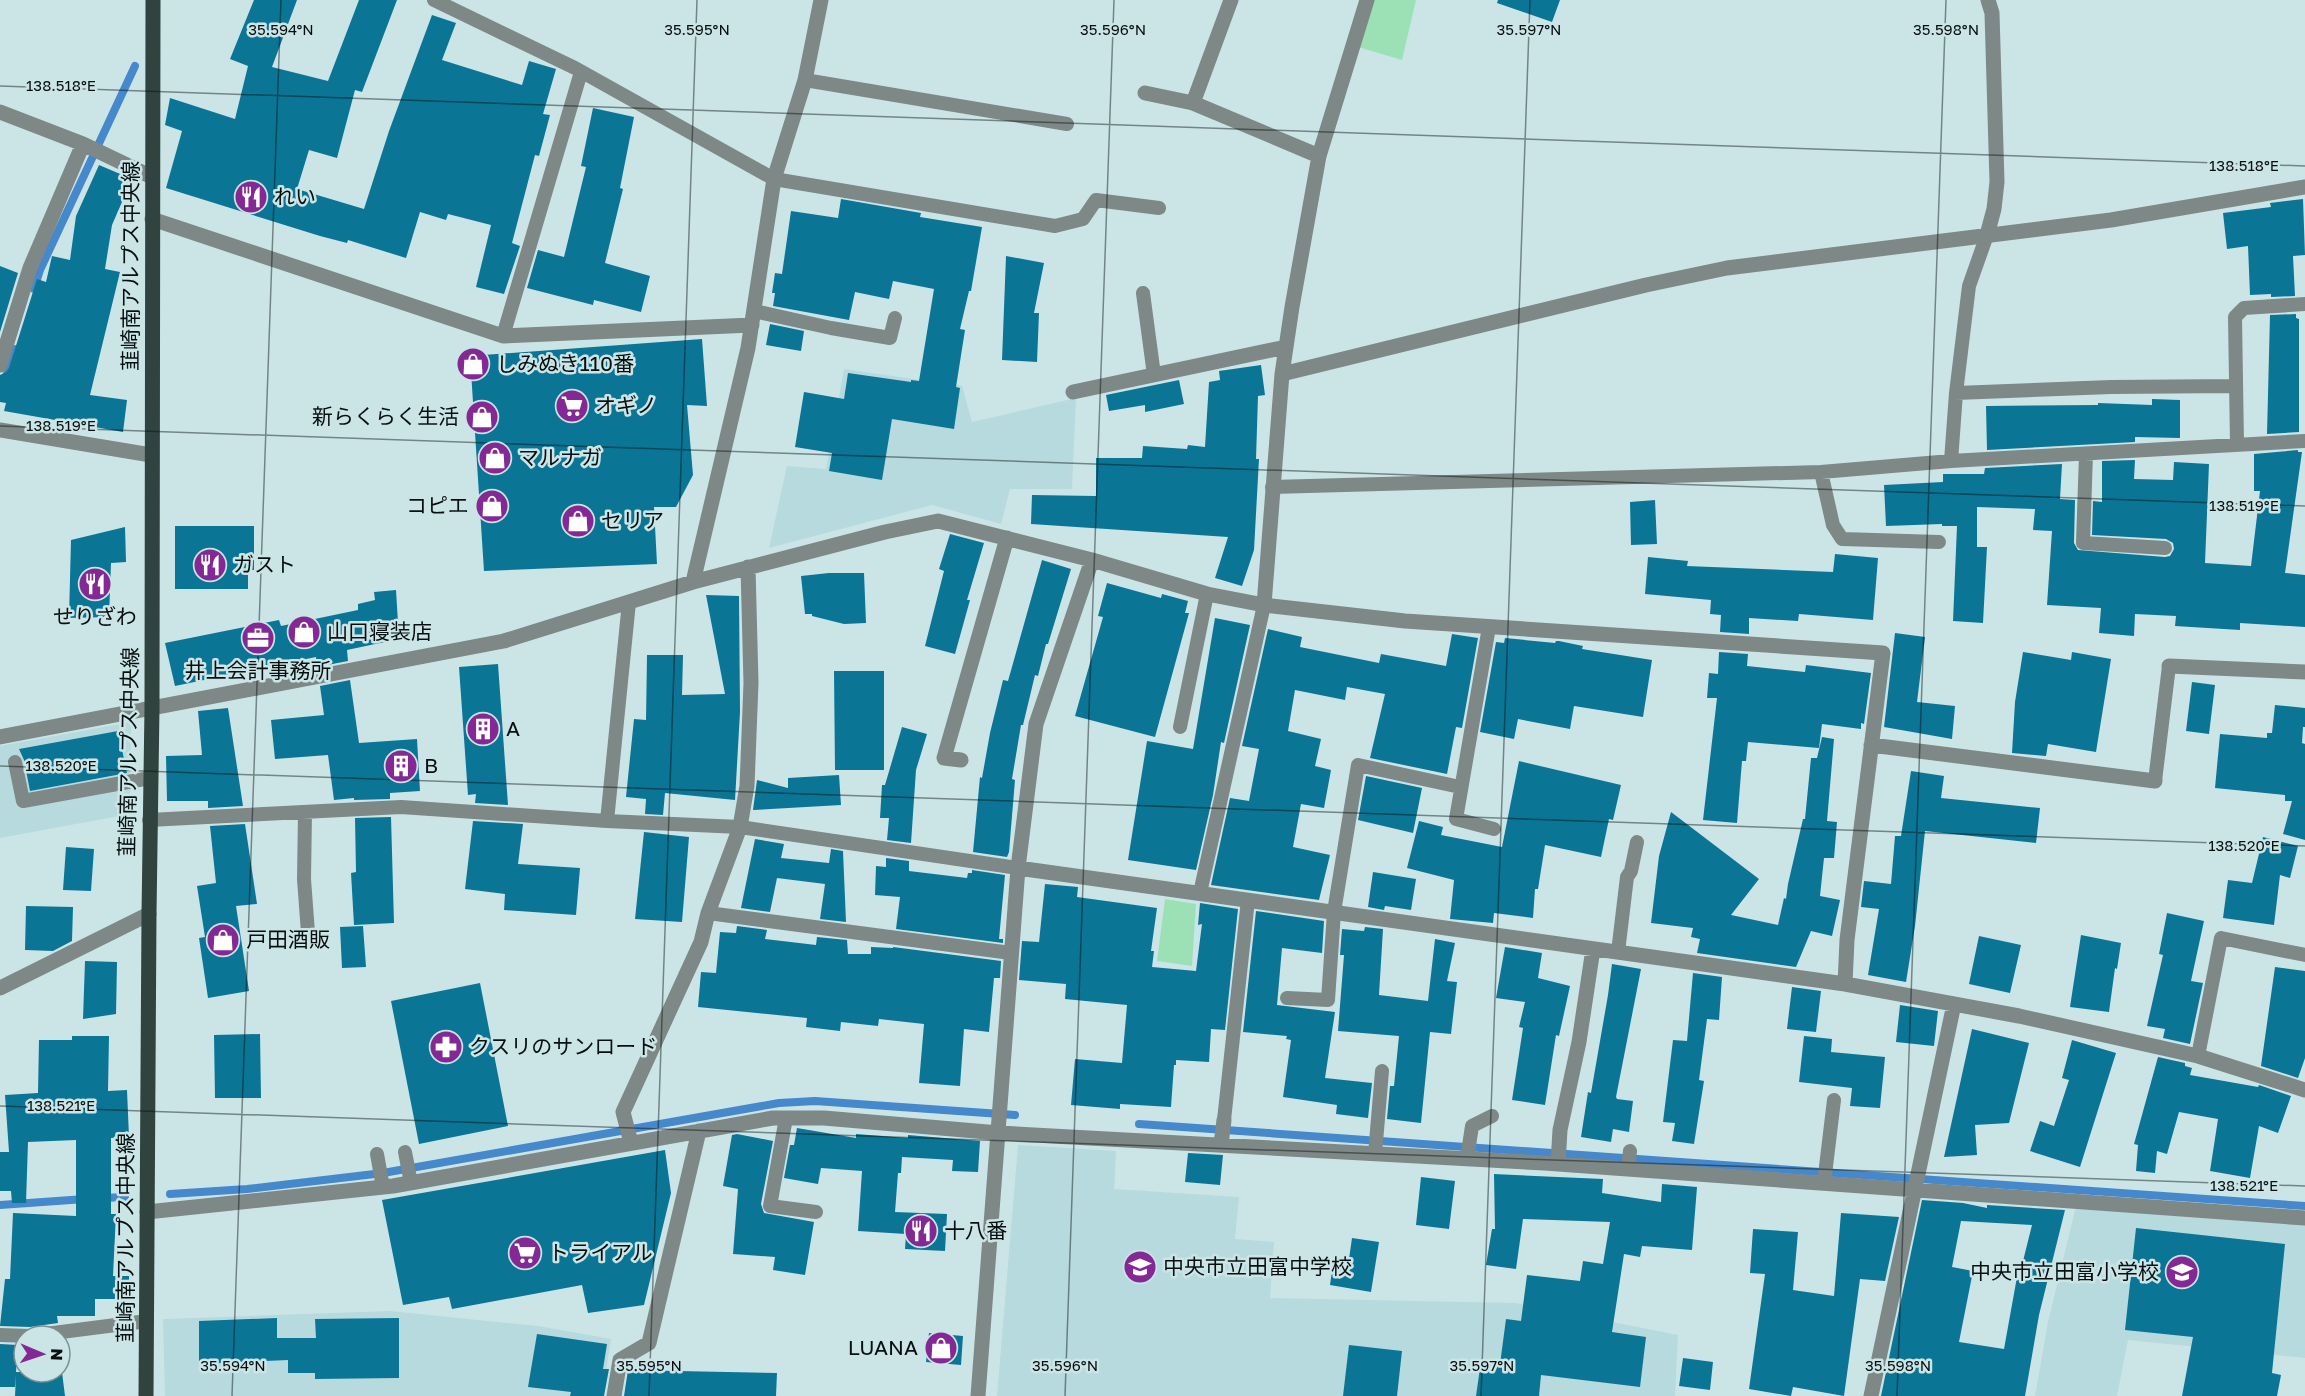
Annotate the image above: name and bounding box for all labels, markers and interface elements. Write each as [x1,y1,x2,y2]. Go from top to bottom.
text: 35.594°N [248,20,314,38]
text: 35.595°N [664,20,730,38]
text: 35.596°N [1080,20,1146,38]
text: 35.597°N [1497,20,1561,38]
text: 35.598°N [1913,20,1979,38]
text: 138.518°E [26,76,96,94]
text: 138.518°E [2209,156,2279,174]
street label: 韮崎南アルプス中央線 [117,161,143,371]
restaurant icon: れい [233,179,269,215]
place label: れい [274,183,316,209]
shop icon: しみぬき110番 [455,346,491,382]
place label: しみぬき110番 [496,350,634,376]
supermarket icon: オギノ [554,388,590,424]
place label: オギノ [595,392,657,418]
shop icon: 新らくらく生活 [464,399,500,435]
place label: 新らくらく生活 [312,403,459,429]
text: 138.519°E [26,416,96,434]
shop icon: マルナガ [477,440,513,476]
place label: マルナガ [518,444,602,470]
shop icon: コピエ [474,488,510,524]
place label: コピエ [406,492,469,518]
text: 138.519°E [2209,496,2279,514]
shop icon: セリア [560,503,596,539]
place label: セリア [601,507,664,533]
restaurant icon: ガスト [192,547,228,583]
place label: ガスト [233,551,296,577]
restaurant icon: せりざわ [77,566,113,602]
place label: せりざわ [53,603,137,629]
shop icon: 山口寝装店 [286,614,322,650]
place label: 山口寝装店 [327,618,432,644]
office icon: 井上会計事務所 [240,620,276,656]
street label: 韮崎南アルプス中央線 [113,647,143,857]
place label: 井上会計事務所 [185,657,332,683]
building icon: A [465,711,501,747]
place label: A [506,715,520,741]
building icon: B [383,748,419,784]
place label: B [424,752,438,778]
text: 138.520°E [25,756,97,774]
text: 138.520°E [2208,836,2280,854]
shop icon: 戸田酒販 [205,922,241,958]
place label: 戸田酒販 [246,926,330,952]
pharmacy icon: クスリのサンロード [428,1029,464,1065]
place label: クスリのサンロード [469,1033,657,1059]
text: 138.521°E [27,1096,95,1114]
street label: 韮崎南アルプス中央線 [112,1133,138,1343]
text: 138.521°E [2210,1176,2278,1194]
restaurant icon: 十八番 [903,1213,939,1249]
place label: 十八番 [944,1217,1007,1243]
supermarket icon: トライアル [507,1235,543,1271]
place label: トライアル [548,1239,653,1265]
school or university icon: 中央市立田富中学校 [1122,1249,1158,1285]
place label: 中央市立田富中学校 [1163,1253,1352,1279]
school or university icon: 中央市立田富小学校 [2164,1254,2200,1290]
place label: 中央市立田富小学校 [1970,1258,2159,1284]
north arrow [12,1324,72,1384]
shop icon: LUANA [923,1330,959,1366]
place label: LUANA [848,1334,918,1360]
text: N [47,1348,67,1361]
text: 35.594°N [200,1356,266,1374]
text: 35.595°N [616,1356,682,1374]
text: 35.596°N [1032,1356,1098,1374]
text: 35.597°N [1450,1356,1514,1374]
text: 35.598°N [1865,1356,1931,1374]

